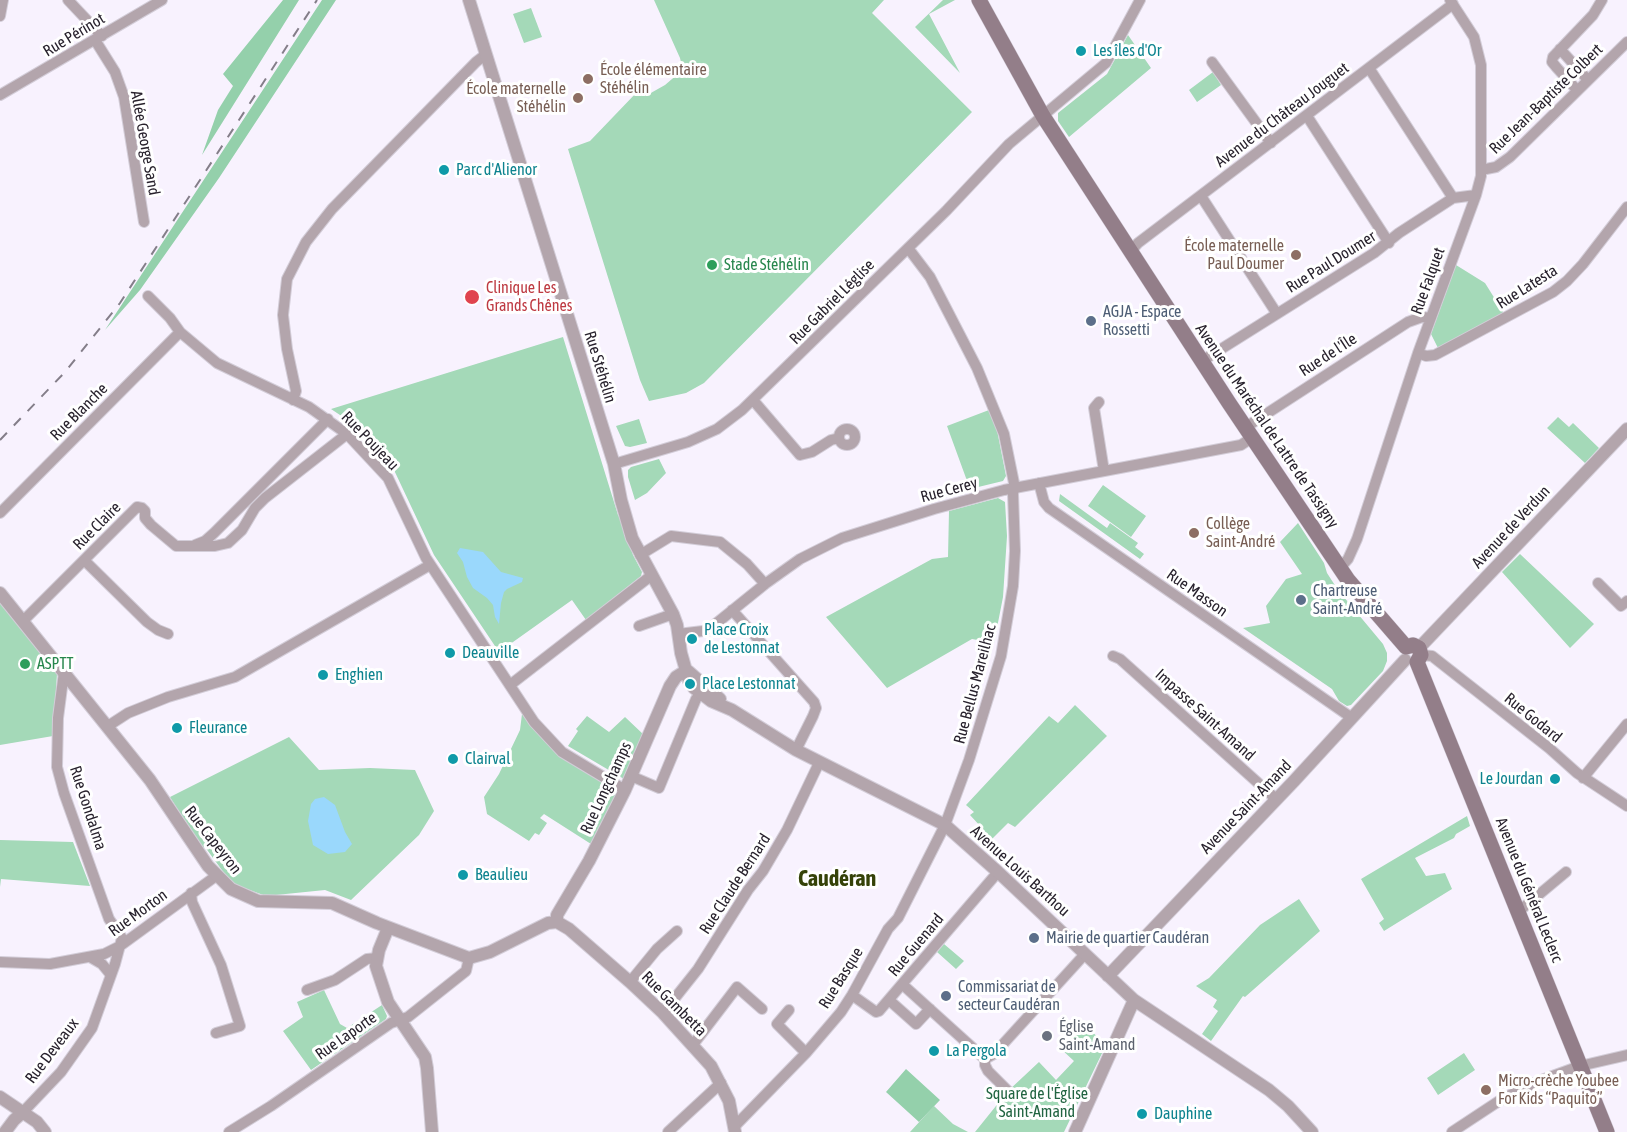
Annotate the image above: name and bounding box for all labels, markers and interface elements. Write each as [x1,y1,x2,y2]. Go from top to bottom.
street label: Rue Périnot [40,9,108,61]
street label: Rue Jean-Baptiste Colbert [1485,40,1607,158]
place label: Les îles d'Or [1093,41,1161,61]
marker: Les îles d'Or [1074,44,1088,58]
street label: Avenue du Château Jouguet [1211,58,1353,172]
place label: École élémentaire Stéhélin [600,60,707,98]
marker: École élémentaire Stéhélin [581,72,595,86]
place label: École maternelle Stéhélin [466,79,566,117]
street label: Allée George Sand [126,89,164,197]
marker: École maternelle Stéhélin [571,91,585,105]
place label: Parc d'Alienor [456,160,537,180]
marker: Parc d'Alienor [437,163,451,177]
street label: Rue Paul Doumer [1283,227,1379,297]
place label: École maternelle Paul Doumer [1184,236,1284,274]
street label: Rue Falquet [1407,245,1449,317]
marker: École maternelle Paul Doumer [1289,248,1303,262]
place label: Stade Stéhélin [724,255,809,275]
street label: Rue Gabriel Léglise [786,256,878,348]
marker: Stade Stéhélin [705,258,719,272]
street label: Rue Latesta [1493,261,1561,313]
place label: Clinique Les Grands Chênes [486,278,572,316]
marker: Clinique Les Grands Chênes [463,288,481,306]
place label: AGJA - Espace Rossetti [1103,302,1181,340]
marker: AGJA - Espace Rossetti [1084,314,1098,328]
street label: Avenue du Maréchal de Lattre de Tassigny [1191,320,1343,532]
street label: Rue Stéhélin [580,329,620,405]
street label: Rue de l'Île [1296,329,1360,381]
street label: Rue Blanche [46,379,112,445]
street label: Rue Poujeau [337,408,403,474]
street label: Rue Cerey [918,473,980,507]
street label: Avenue de Verdun [1468,482,1554,572]
street label: Rue Claire [69,498,125,554]
place label: Collège Saint-André [1206,514,1275,552]
marker: Collège Saint-André [1187,526,1201,540]
street label: Rue Masson [1163,565,1231,621]
place label: Chartreuse Saint-André [1313,581,1382,619]
marker: Chartreuse Saint-André [1294,593,1308,607]
place label: Place Croix de Lestonnat [704,620,780,658]
street label: Rue Bellus Mareilhac [950,622,1000,746]
marker: Place Croix de Lestonnat [685,632,699,646]
place label: Deauville [462,643,519,663]
marker: Deauville [443,646,457,660]
place label: ASPTT [37,654,73,674]
marker: ASPTT [18,657,32,671]
place label: Enghien [335,665,383,685]
street label: Impasse Saint-Amand [1151,665,1259,765]
marker: Enghien [316,668,330,682]
place label: Place Lestonnat [702,674,796,694]
marker: Place Lestonnat [683,677,697,691]
street label: Rue Godard [1500,689,1566,747]
place label: Fleurance [189,718,247,738]
marker: Fleurance [170,721,184,735]
street label: Rue Longchamps [576,739,636,837]
place label: Clairval [465,749,510,769]
marker: Clairval [446,752,460,766]
street label: Avenue Saint-Amand [1196,756,1296,858]
street label: Rue Gondalma [65,764,111,852]
place label: Le Jourdan [1479,769,1543,789]
marker: Le Jourdan [1548,772,1562,786]
street label: Rue Capeyron [180,802,246,878]
street label: Avenue du Général Leclerc [1491,815,1567,965]
street label: Avenue Louis Barthou [967,821,1073,921]
street label: Rue Claude Bernard [695,830,775,938]
place label: Beaulieu [475,865,528,885]
district label: Caudéran [798,866,876,892]
marker: Beaulieu [456,868,470,882]
street label: Rue Morton [105,885,171,941]
street label: Rue Guenard [884,910,948,980]
place label: Mairie de quartier Caudéran [1046,928,1209,948]
marker: Mairie de quartier Caudéran [1027,931,1041,945]
street label: Rue Basque [815,944,867,1012]
street label: Rue Gambetta [637,967,711,1041]
place label: Commissariat de secteur Caudéran [958,977,1060,1015]
marker: Commissariat de secteur Caudéran [939,989,953,1003]
street label: Rue Laporte [312,1008,380,1064]
street label: Rue Deveaux [21,1015,83,1087]
place label: Église Saint-Amand [1059,1017,1135,1055]
marker: Église Saint-Amand [1040,1029,1054,1043]
place label: La Pergola [946,1041,1007,1061]
marker: La Pergola [927,1044,941,1058]
place label: Micro-crèche Youbee For Kids “Paquito” [1498,1071,1619,1109]
marker: Micro-crèche Youbee For Kids “Paquito” [1479,1083,1493,1097]
park label: Square de l'Église Saint-Amand [986,1084,1088,1122]
place label: Dauphine [1154,1104,1212,1124]
marker: Dauphine [1135,1107,1149,1121]

